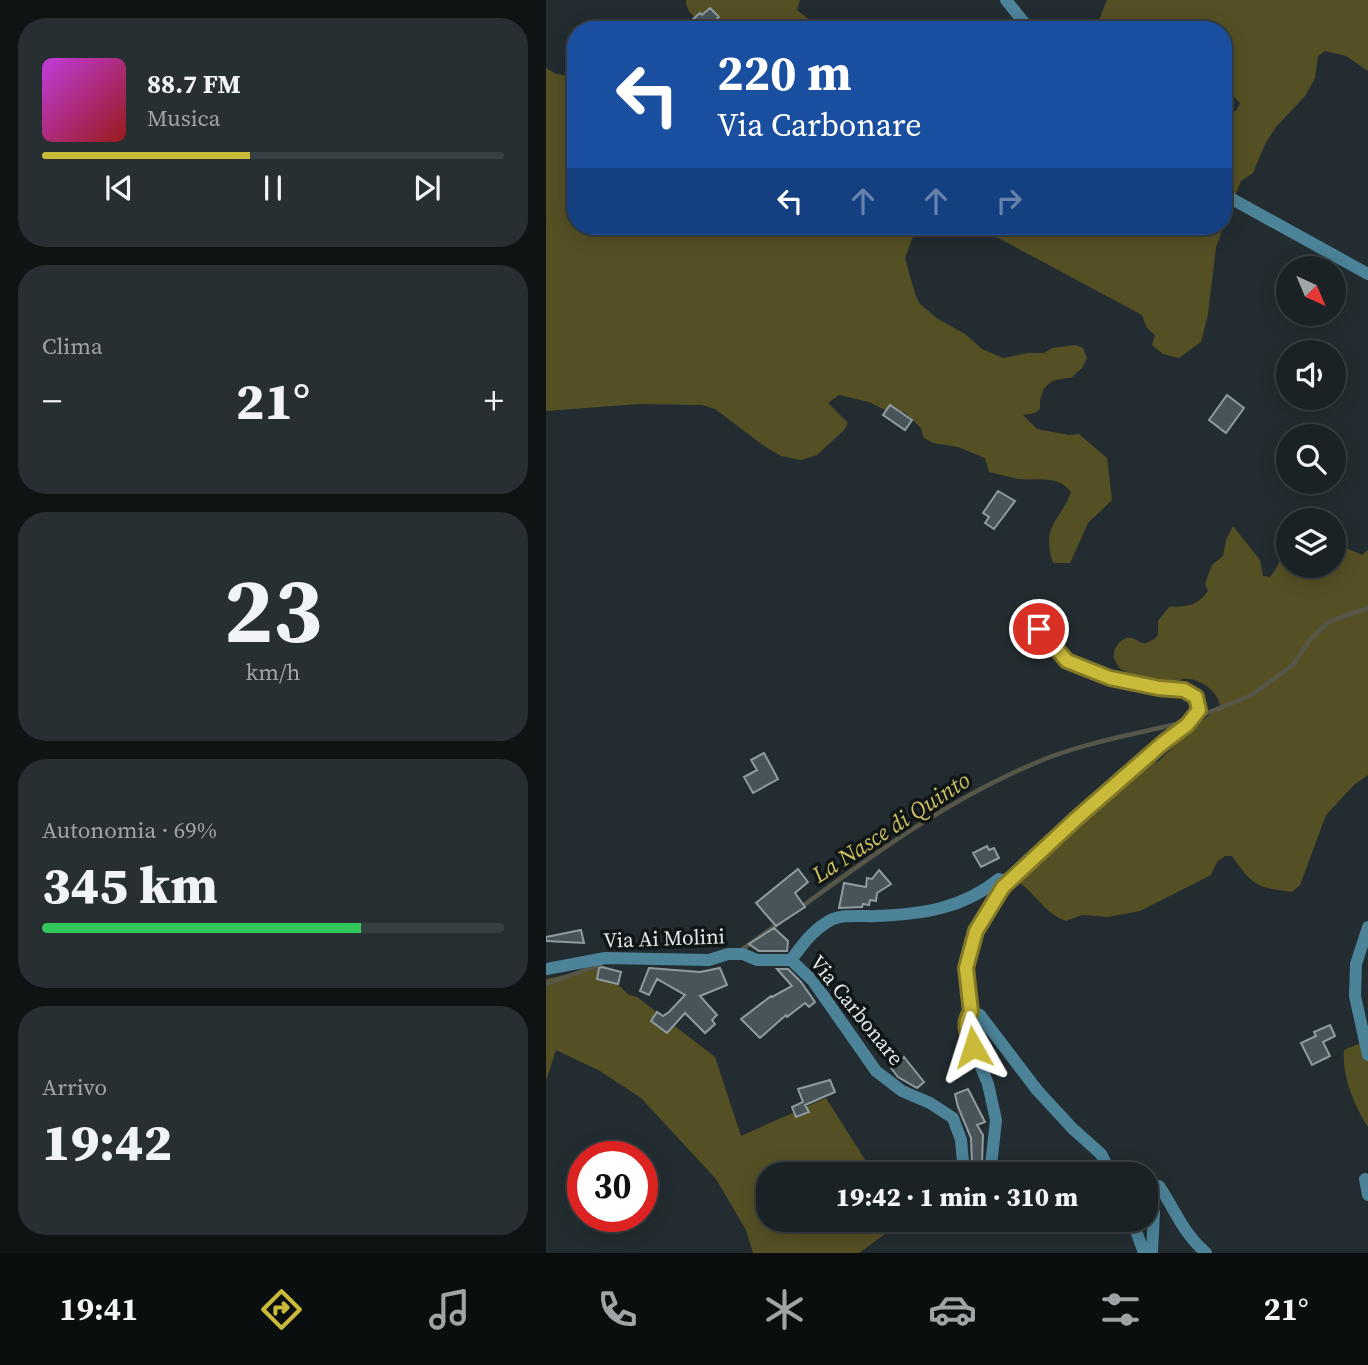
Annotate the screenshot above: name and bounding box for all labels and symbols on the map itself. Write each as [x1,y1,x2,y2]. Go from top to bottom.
north arrow [1276,256,1346,326]
pin [1009,599,1069,659]
water label: La Nasce di Quinto [805,764,976,891]
street label: Via Ai Molini [603,921,725,955]
street label: Via Carbonare [804,949,910,1071]
position arrow [936,1010,1010,1084]
speed limit sign: 30 [567,1141,658,1232]

